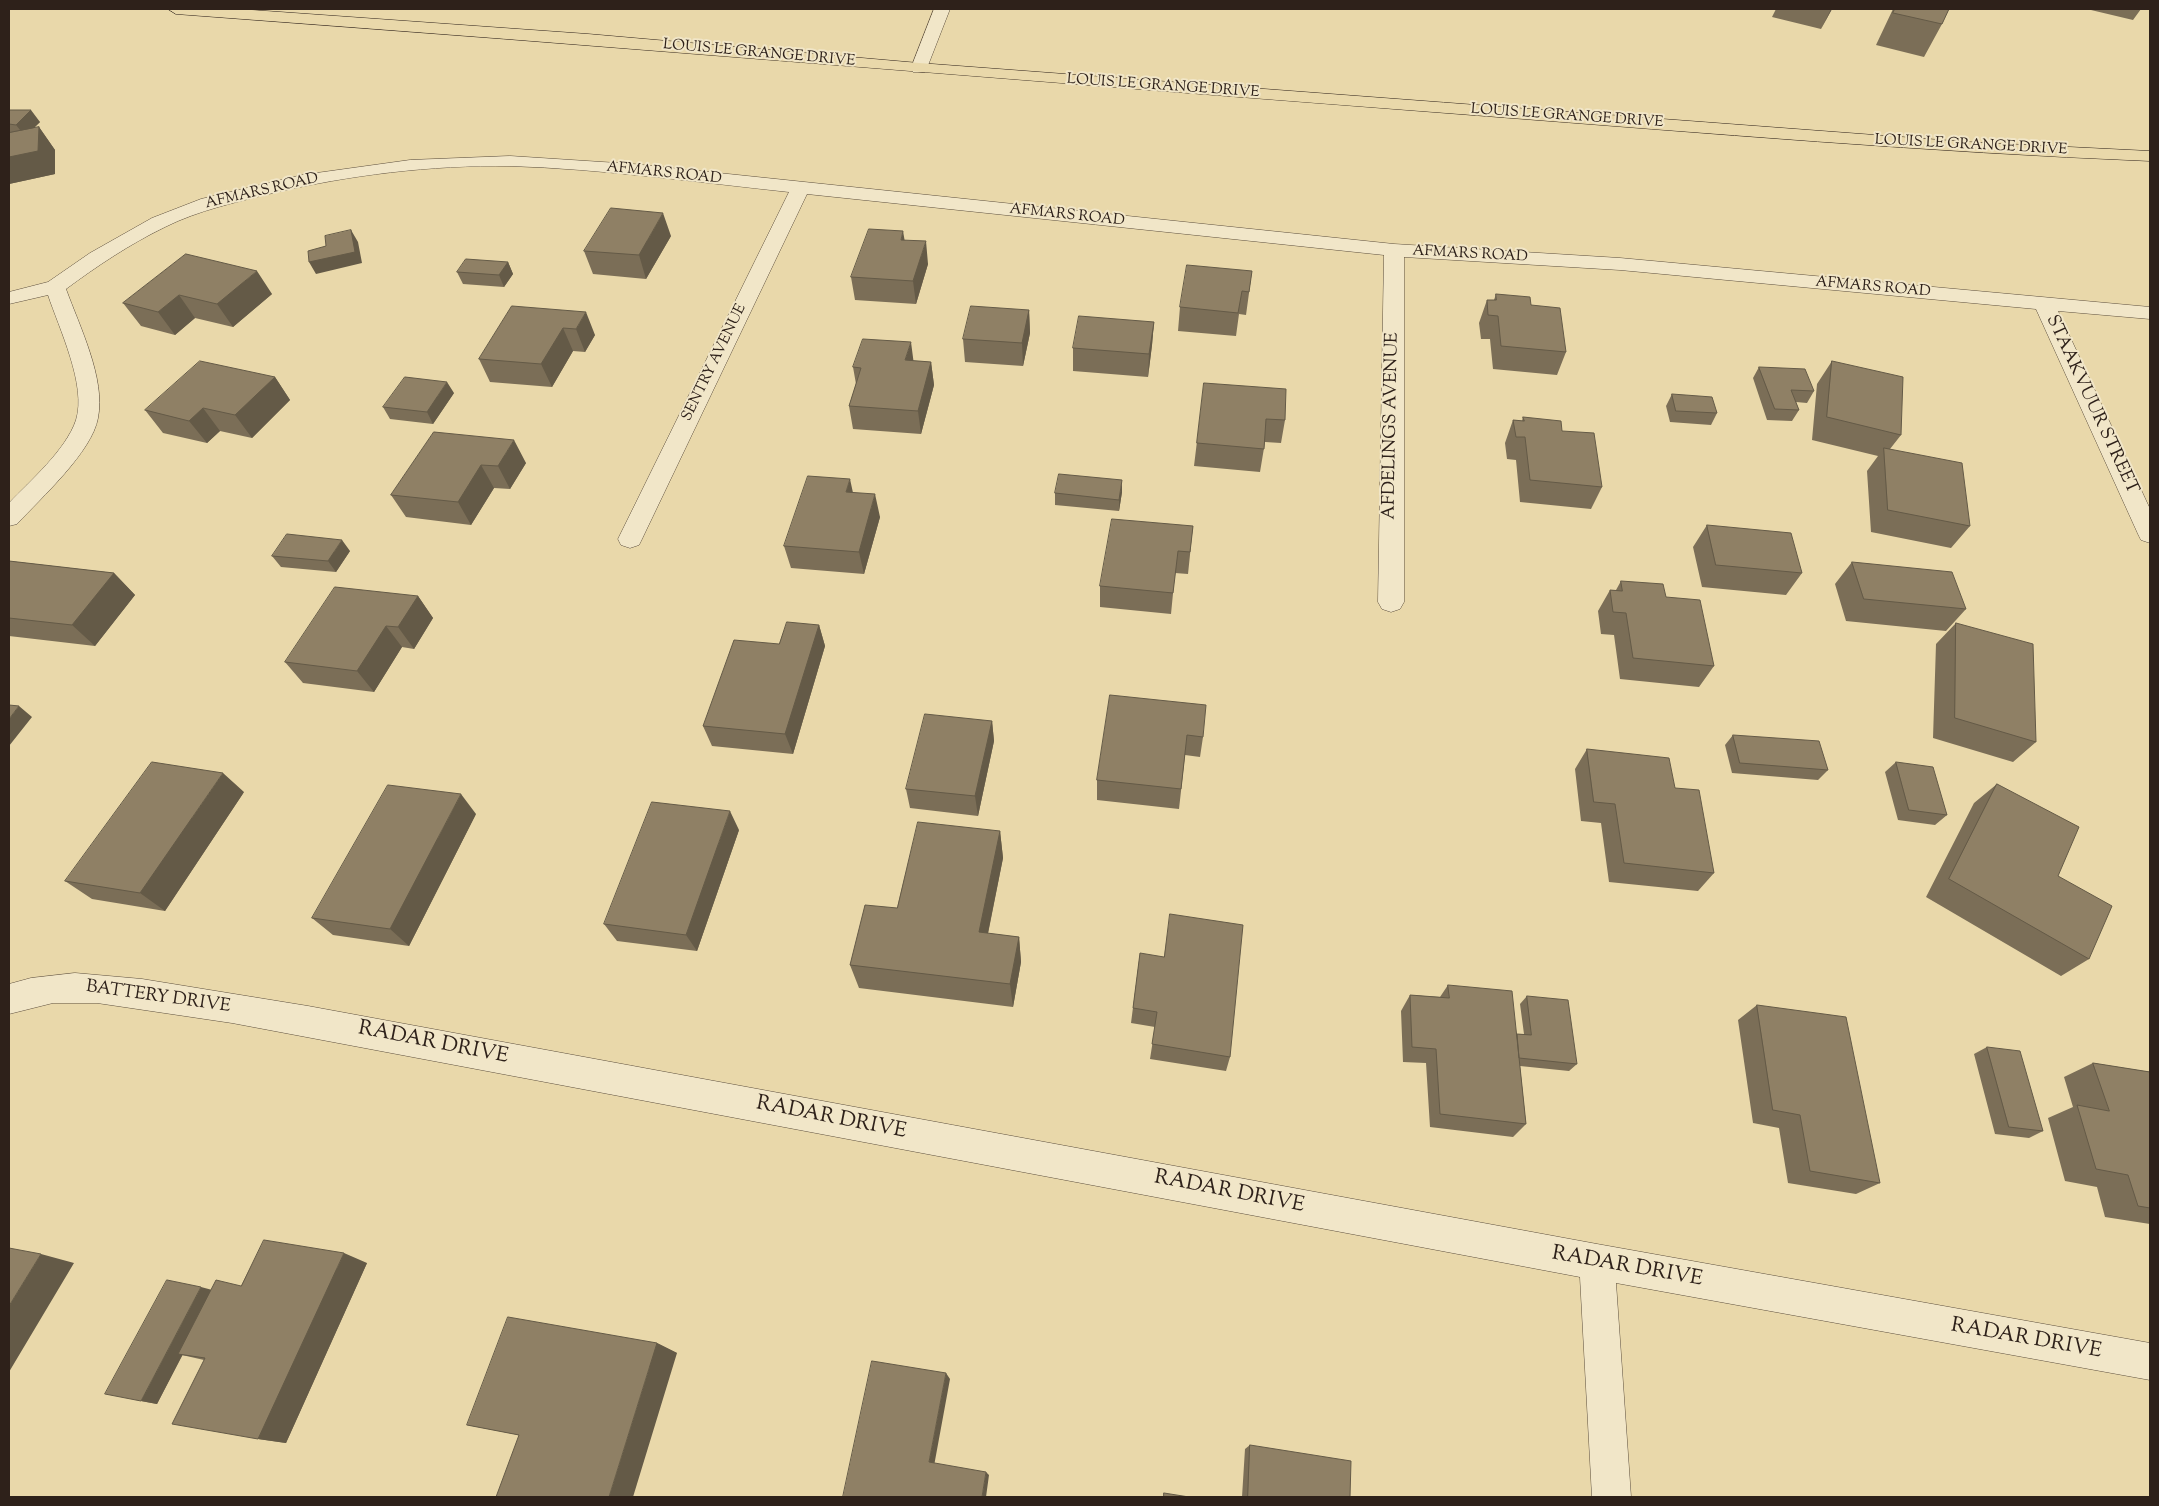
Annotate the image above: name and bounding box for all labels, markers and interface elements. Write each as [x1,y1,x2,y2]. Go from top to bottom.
street label: LOUIS LE GRANGE DRIVE [662,37,856,71]
street label: LOUIS LE GRANGE DRIVE [1066,71,1260,103]
street label: LOUIS LE GRANGE DRIVE [1470,101,1664,133]
street label: LOUIS LE GRANGE DRIVE [1874,132,2068,160]
street label: AFMARS ROAD [606,159,722,189]
street label: AFMARS ROAD [204,170,320,214]
street label: AFMARS ROAD [1009,201,1125,231]
street label: AFMARS ROAD [1412,243,1528,267]
street label: AFMARS ROAD [1815,274,1931,302]
street label: SENTRY AVENUE [679,302,751,424]
street label: STAAKVUUR STREET [2040,312,2142,498]
street label: AFDELINGS AVENUE [1380,332,1404,520]
street label: BATTERY DRIVE [84,977,232,1019]
street label: RADAR DRIVE [356,1017,510,1071]
street label: RADAR DRIVE [754,1092,908,1146]
street label: RADAR DRIVE [1152,1166,1306,1220]
street label: RADAR DRIVE [1550,1242,1704,1294]
street label: RADAR DRIVE [1949,1314,2103,1366]

